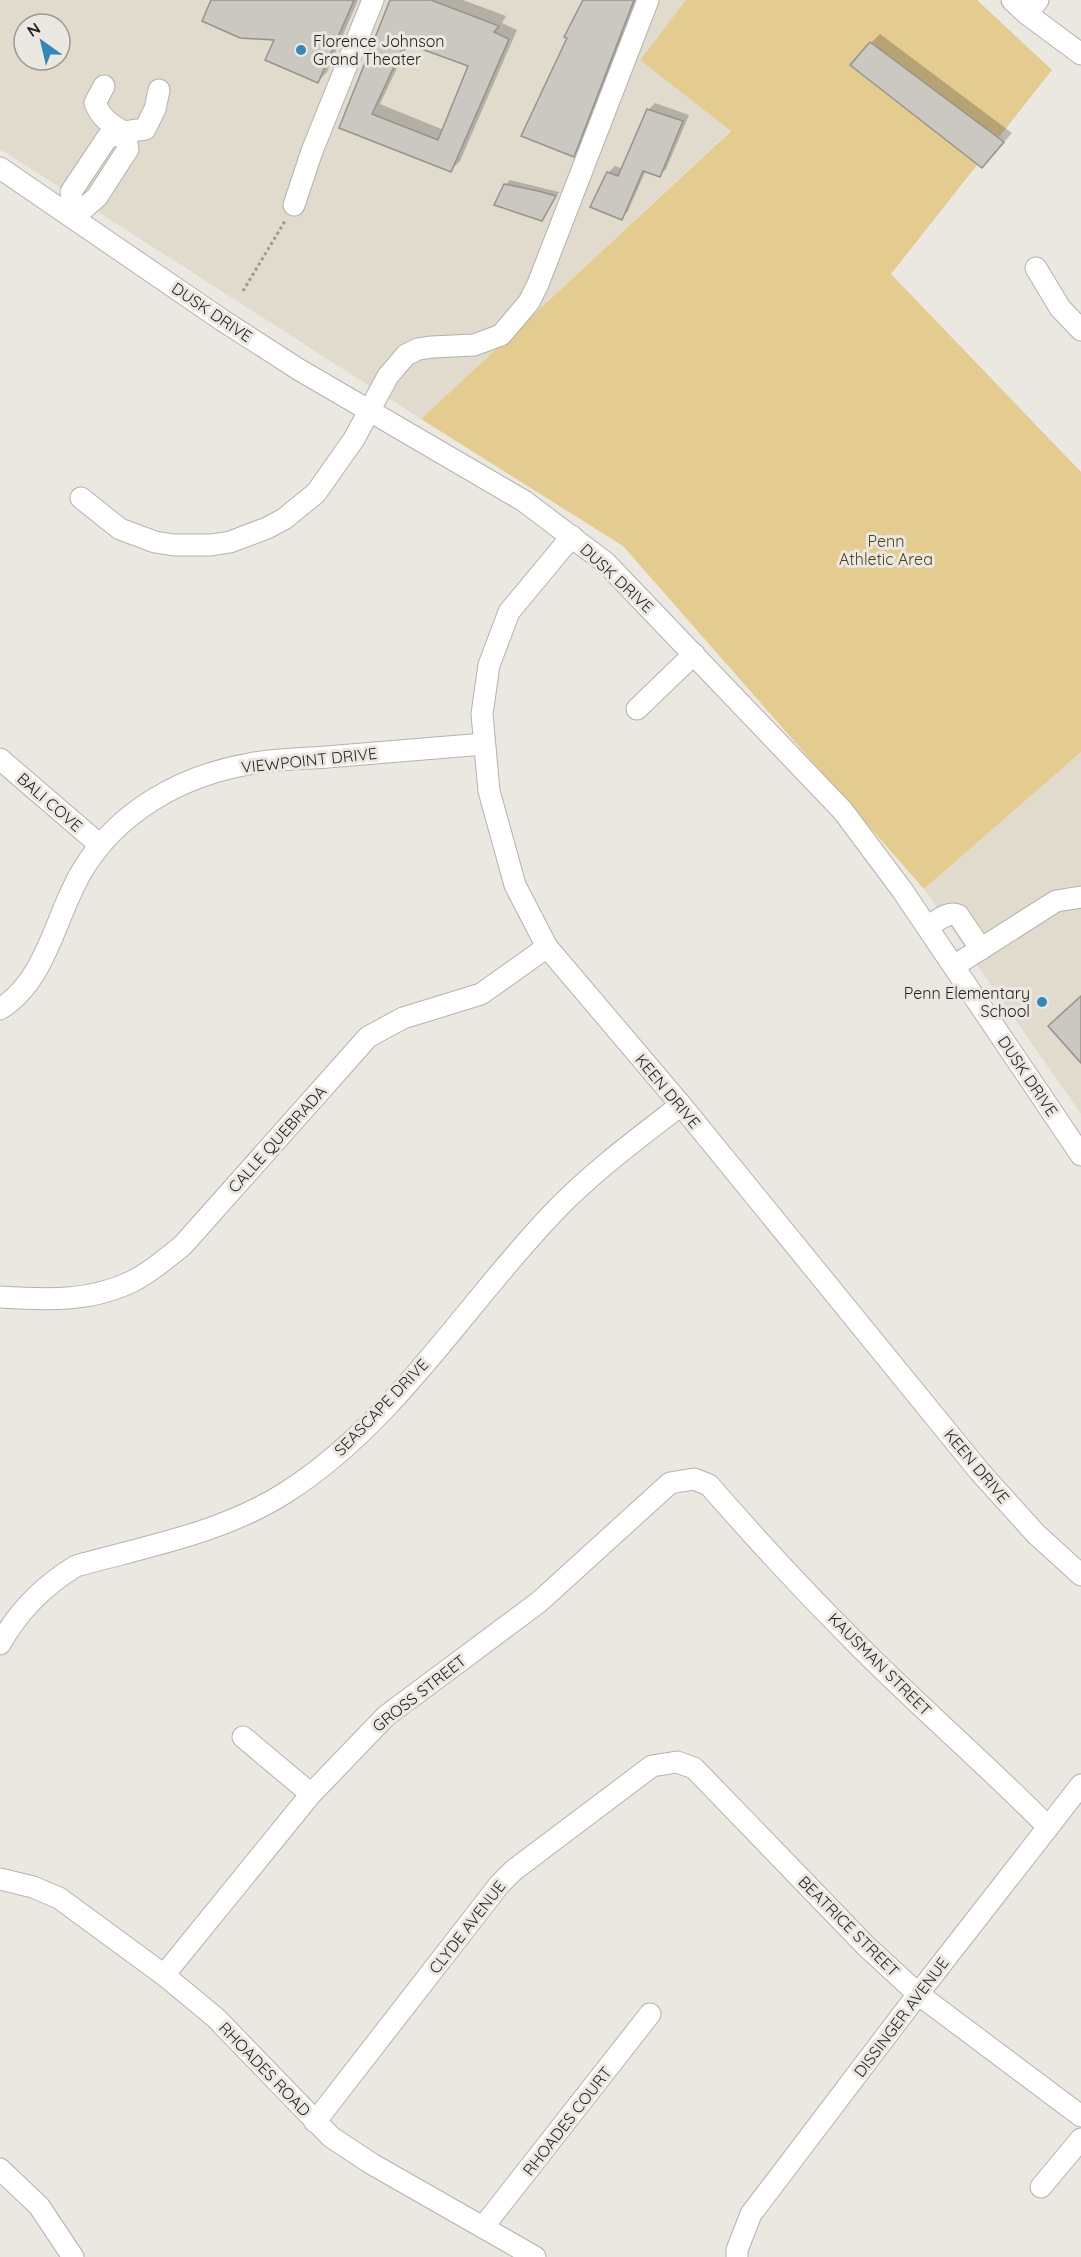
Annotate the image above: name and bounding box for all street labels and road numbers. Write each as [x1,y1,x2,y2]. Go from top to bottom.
street label: DUSK DRIVE [168,278,256,346]
street label: DUSK DRIVE [576,539,658,617]
street label: VIEWPOINT DRIVE [240,743,378,777]
street label: BALI COVE [13,768,87,836]
street label: DUSK DRIVE [994,1032,1062,1120]
street label: KEEN DRIVE [631,1050,705,1132]
street label: CALLE QUEBRADA [224,1081,330,1197]
street label: SEASCAPE DRIVE [330,1354,432,1460]
street label: KEEN DRIVE [940,1425,1014,1507]
street label: KAUSMAN STREET [824,1608,936,1720]
street label: GROSS STREET [368,1650,470,1736]
street label: BEATRICE STREET [794,1871,904,1981]
street label: CLYDE AVENUE [424,1876,510,1978]
street label: DISSINGER AVENUE [849,1953,953,2081]
street label: RHOADES ROAD [215,2018,315,2120]
street label: RHOADES COURT [518,2062,616,2180]

